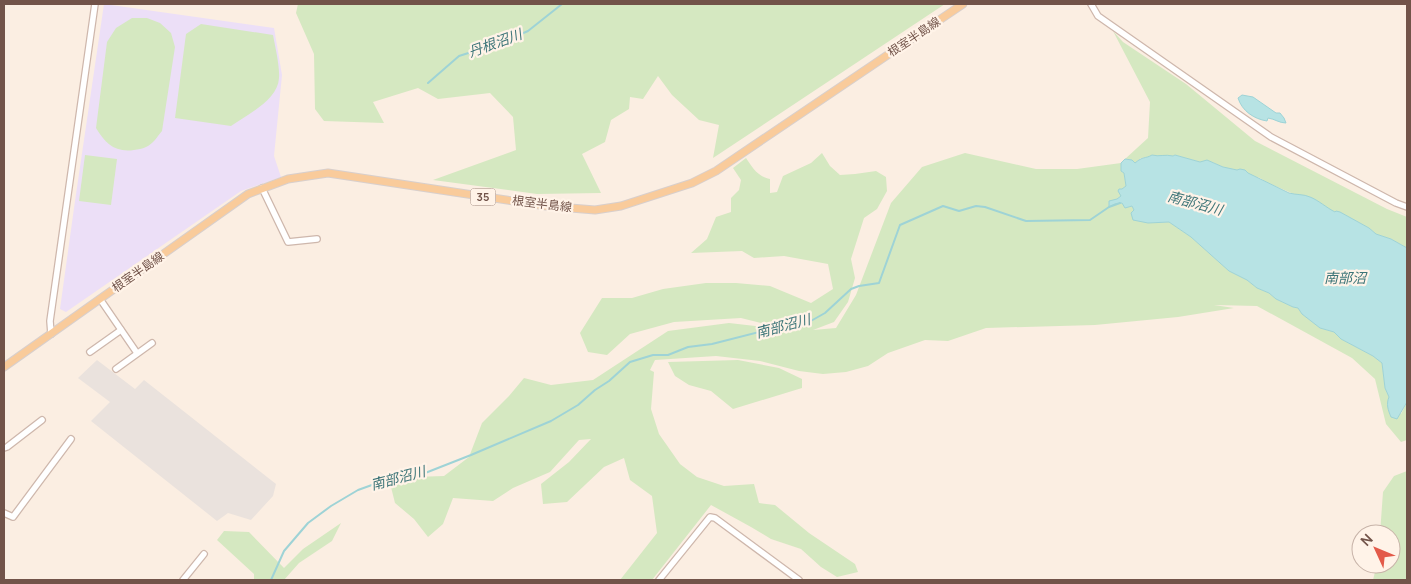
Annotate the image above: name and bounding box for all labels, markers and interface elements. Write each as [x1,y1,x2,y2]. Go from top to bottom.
street label: 根室半島線 [884,13,943,60]
water label: 丹根沼川 [465,23,526,61]
water label: 南部沼川 [1166,186,1227,219]
road number: 35 [470,188,496,206]
street label: 根室半島線 [511,191,573,216]
street label: 根室半島線 [108,247,167,296]
water label: 南部沼 [1324,268,1368,287]
water label: 南部沼川 [753,309,814,342]
water label: 南部沼川 [368,461,429,494]
north arrow [1351,524,1401,574]
text: N [1356,529,1377,550]

